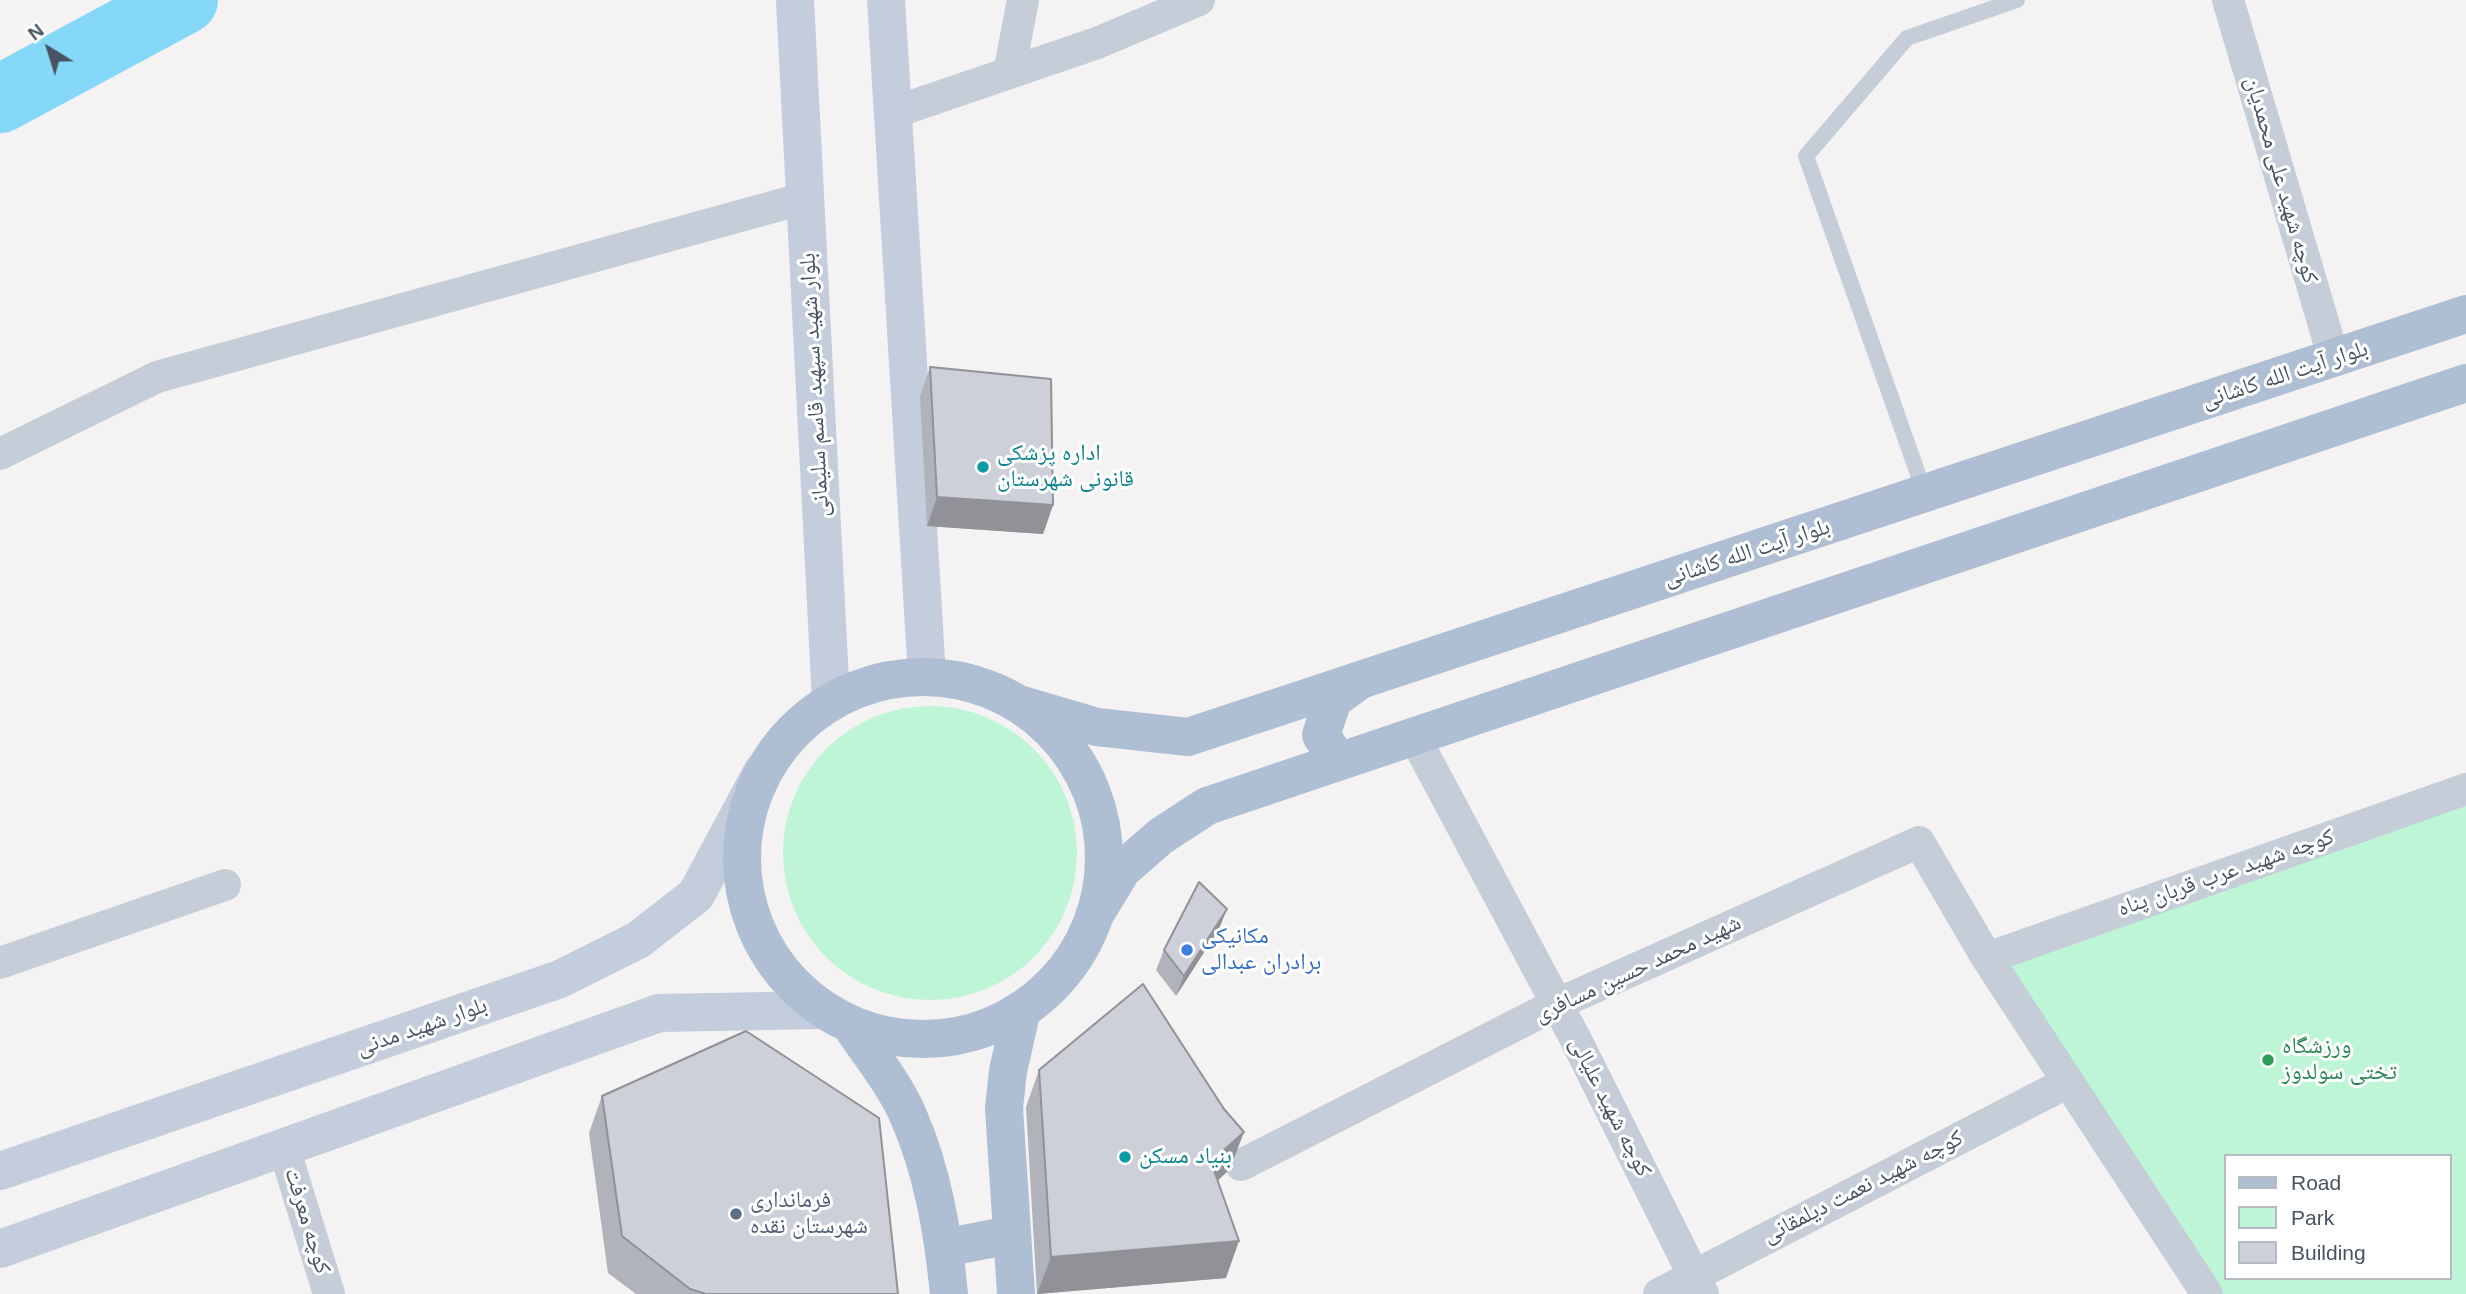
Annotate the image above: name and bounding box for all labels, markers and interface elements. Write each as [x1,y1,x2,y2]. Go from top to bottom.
north arrow [14,14,84,84]
text: N [24,20,48,45]
street label: کوچه شهید علی محمدیان [2238,73,2324,287]
street label: بلوار شهید سپهبد قاسم سلیمانی [794,252,836,518]
street label: بلوار آیت الله کاشانی [2198,335,2372,415]
place label: اداره پزشکی قانونی شهرستان [997,440,1134,494]
marker: اداره پزشکی قانونی شهرستان [975,459,991,475]
street label: بلوار آیت الله کاشانی [1660,513,1834,593]
street label: کوچه شهید عرب قربان پناه [2114,823,2338,923]
street label: شهید محمد حسین مسافری [1530,909,1746,1029]
place label: مکانیکی برادران عبدالی [1201,923,1321,977]
marker: مکانیکی برادران عبدالی [1179,942,1195,958]
street label: بلوار شهید مدنی [353,992,491,1062]
street label: کوچه شهید علیالی [1563,1032,1657,1182]
place label: ورزشگاه تختی سولدوز [2282,1033,2397,1087]
marker: ورزشگاه تختی سولدوز [2260,1052,2276,1068]
street label: کوچه شهید نعمت دیلمقانی [1758,1125,1968,1249]
place label: بنیاد مسکن [1139,1143,1232,1171]
marker: بنیاد مسکن [1117,1149,1133,1165]
legend [2224,1154,2452,1280]
street label: کوچه معرفت [278,1165,336,1277]
text: Road [2291,1171,2341,1194]
place label: فرمانداری شهرستان نقده [750,1187,868,1241]
marker: فرمانداری شهرستان نقده [728,1206,744,1222]
text: Park [2291,1206,2334,1229]
text: Building [2291,1241,2366,1264]

